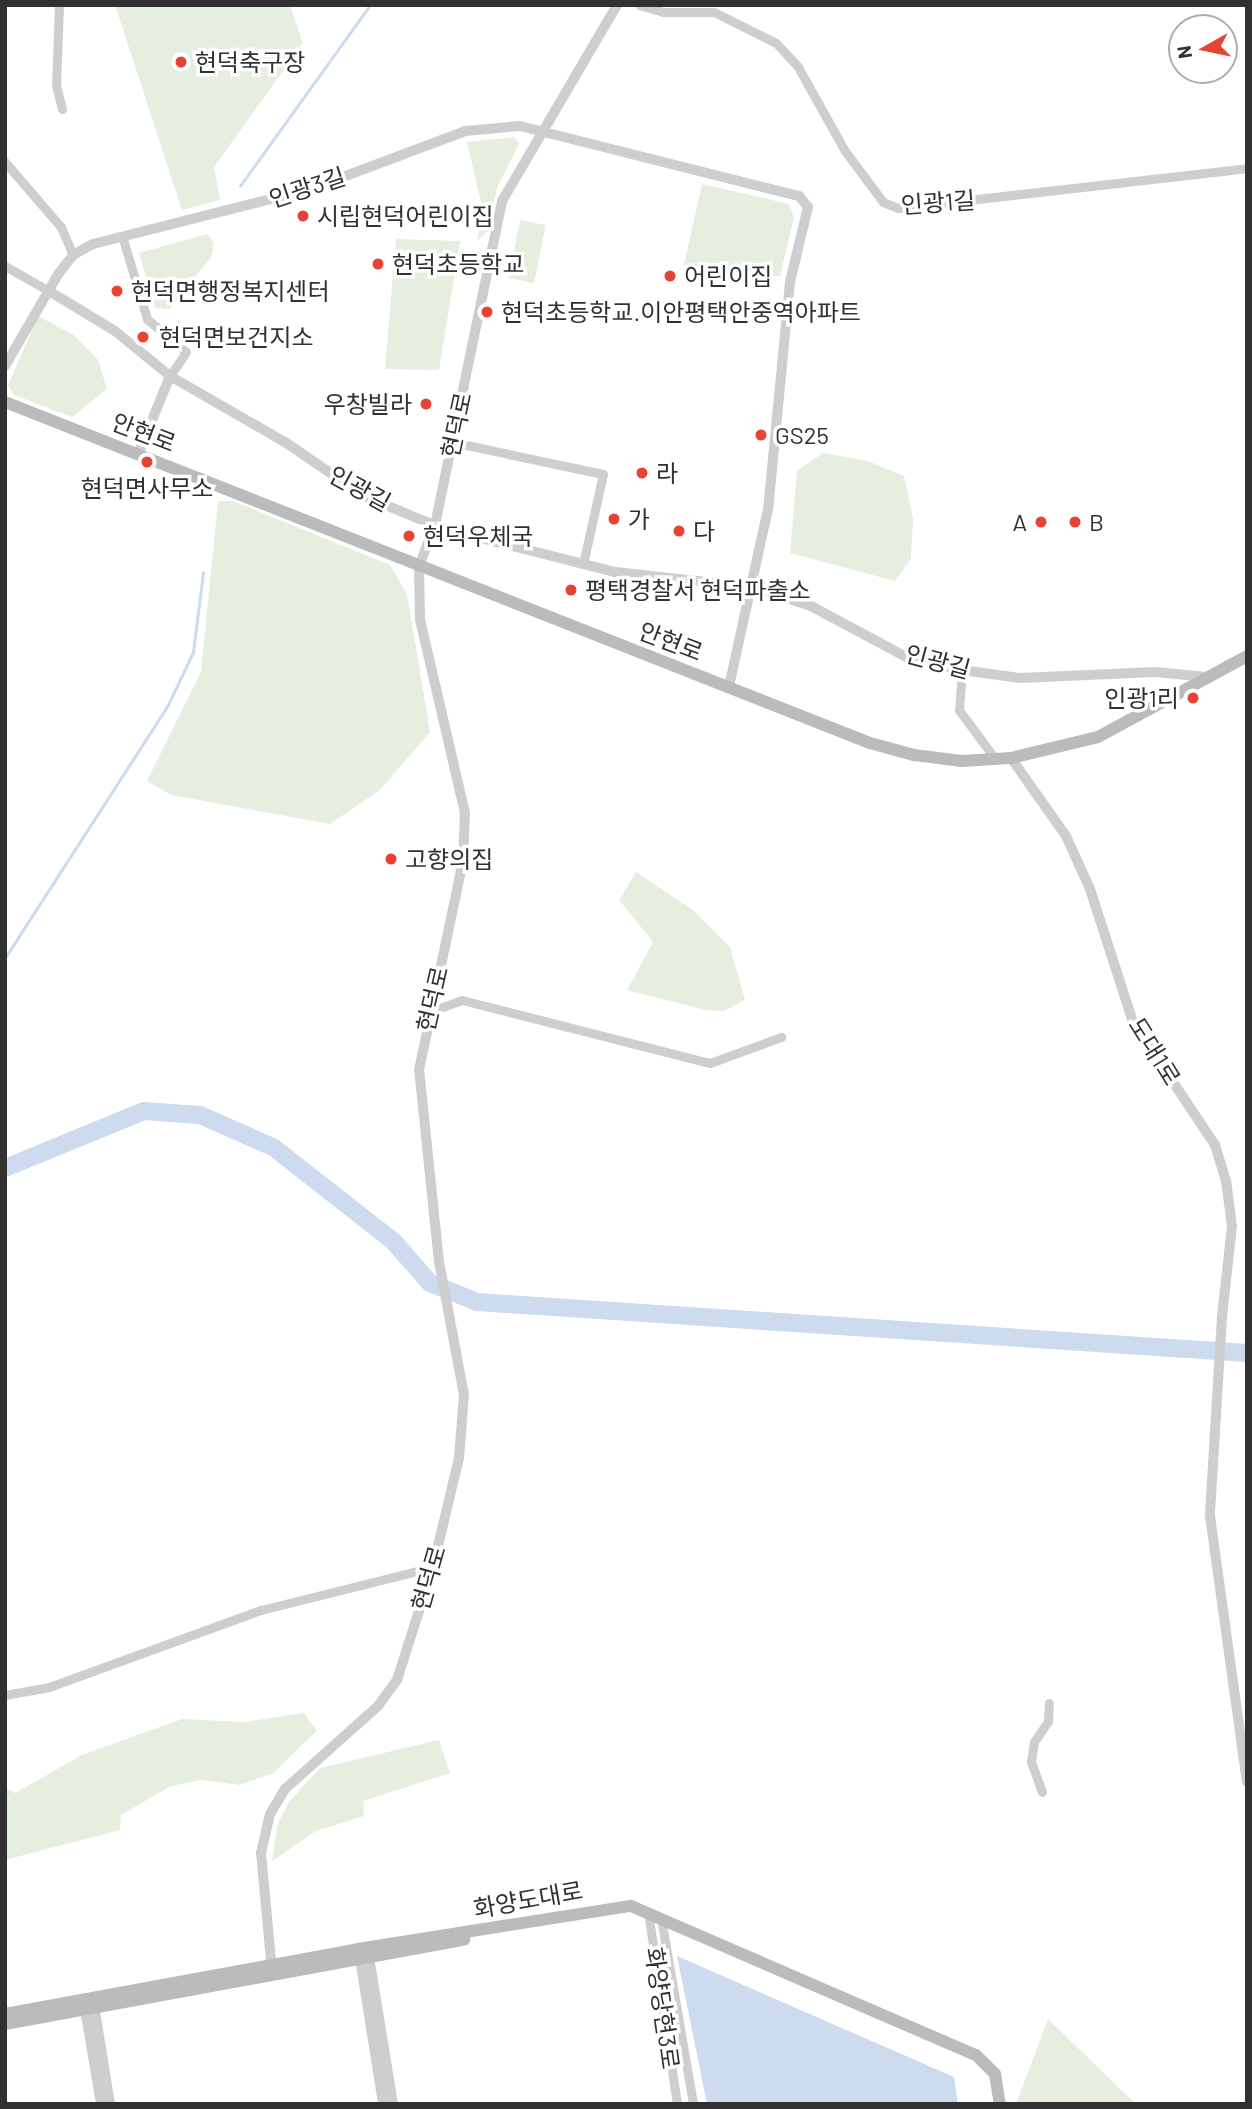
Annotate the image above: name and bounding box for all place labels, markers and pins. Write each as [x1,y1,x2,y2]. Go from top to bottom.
place label: 현덕축구장 [195,48,305,76]
marker: 현덕축구장 [173,54,189,70]
place label: 시립현덕어린이집 [317,202,494,230]
marker: 시립현덕어린이집 [295,208,311,224]
place label: 현덕초등학교 [392,250,524,278]
marker: 현덕초등학교 [370,256,386,272]
place label: 어린이집 [684,262,772,290]
marker: 어린이집 [662,268,678,284]
place label: 현덕면행정복지센터 [131,277,330,305]
marker: 현덕면행정복지센터 [109,283,125,299]
place label: 현덕초등학교.이안평택안중역아파트 [501,298,861,326]
marker: 현덕초등학교.이안평택안중역아파트 [479,304,495,320]
place label: 현덕면보건지소 [159,323,314,351]
marker: 현덕면보건지소 [133,327,153,347]
place label: 우창빌라 [324,390,412,418]
marker: 우창빌라 [418,396,434,412]
place label: GS25 [775,421,829,449]
marker: GS25 [753,427,769,443]
marker: 현덕면사무소 [139,454,155,470]
place label: 라 [656,459,678,487]
marker: 라 [634,465,650,481]
place label: 현덕면사무소 [81,474,213,502]
place label: 가 [628,505,650,533]
place label: A [1012,508,1027,536]
place label: B [1089,508,1104,536]
marker: 가 [606,511,622,527]
marker: A [1033,514,1049,530]
marker: B [1067,514,1083,530]
place label: 다 [693,517,715,545]
place label: 현덕우체국 [423,522,533,550]
marker: 다 [671,523,687,539]
marker: 현덕우체국 [401,528,417,544]
place label: 평택경찰서 현덕파출소 [585,576,811,604]
marker: 평택경찰서 현덕파출소 [563,582,579,598]
place label: 인광1리 [1104,684,1179,712]
marker: 인광1리 [1185,690,1201,706]
place label: 고향의집 [405,845,493,873]
marker: 고향의집 [383,851,399,867]

